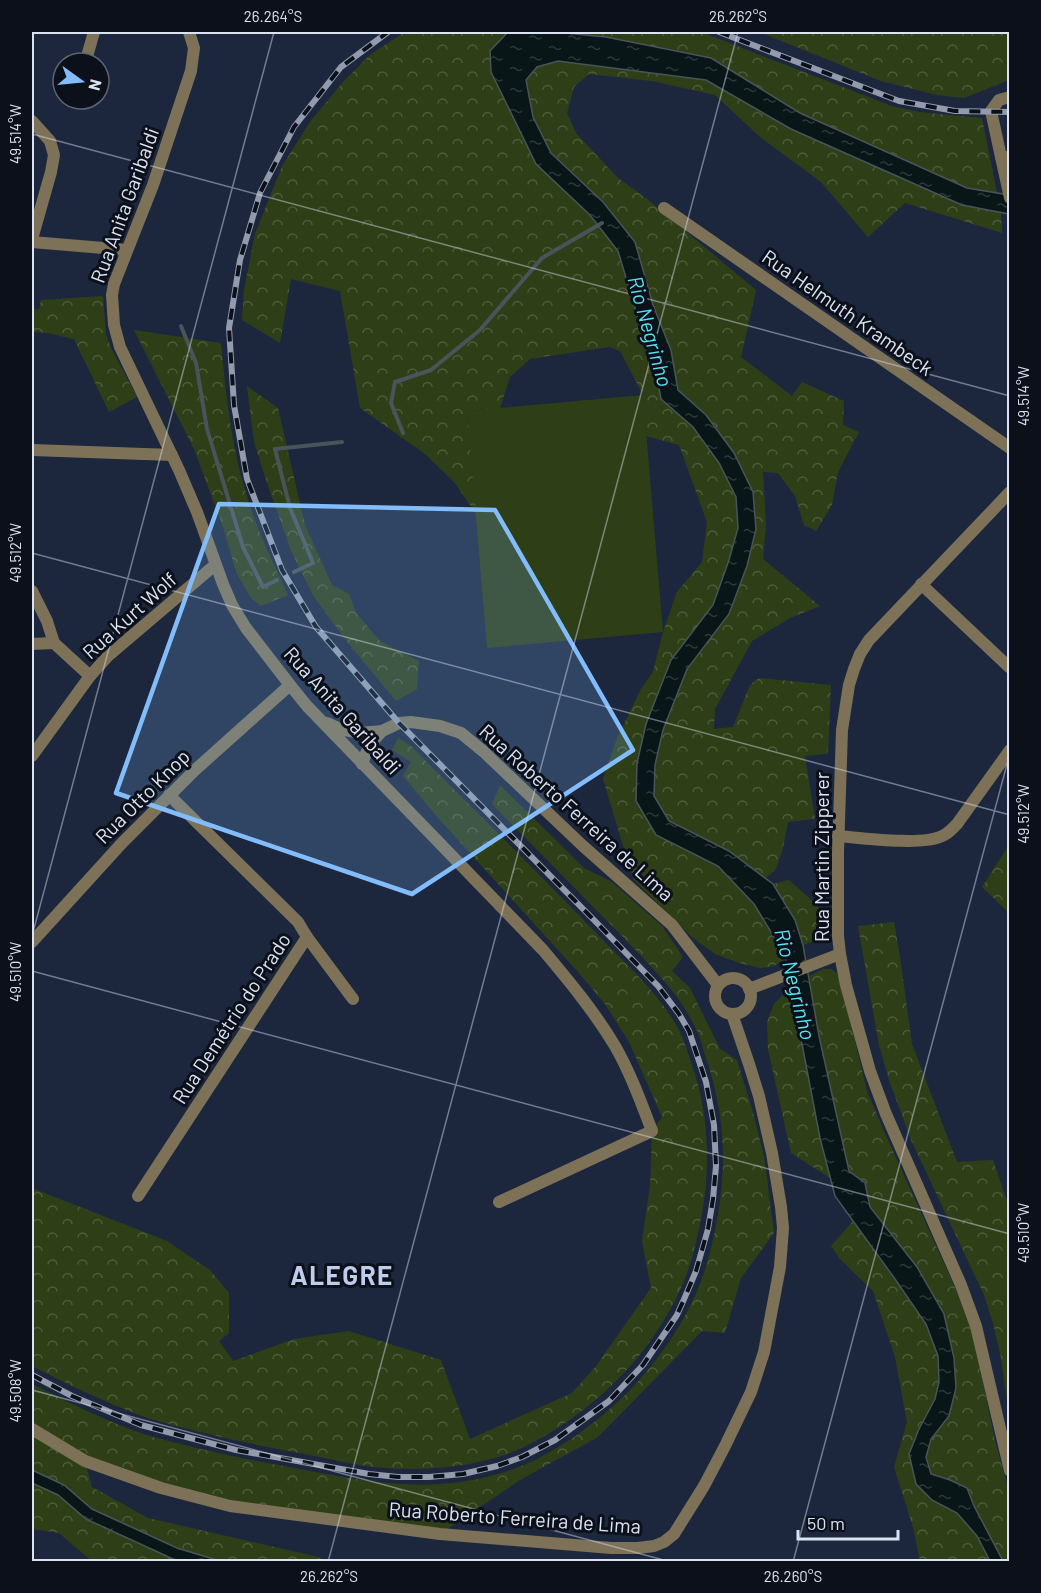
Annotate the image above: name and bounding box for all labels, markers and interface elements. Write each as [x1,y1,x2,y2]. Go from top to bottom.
text: 26.264°S [244,7,302,25]
text: 26.262°S [709,7,767,25]
north arrow [51,51,111,111]
text: N [85,77,107,93]
text: 49.514°W [6,104,24,164]
street label: Rua Anita Garibaldi [85,124,163,286]
street label: Rua Helmuth Krambeck [758,244,938,380]
water label: Rio Negrinho [623,273,679,389]
text: 49.514°W [1014,366,1032,426]
text: 49.512°W [6,523,24,583]
street label: Rua Kurt Wolf [77,567,181,663]
street label: Rua Anita Garibaldi [279,641,407,779]
street label: Rua Roberto Ferreira de Lima [475,718,679,906]
street label: Rua Otto Knop [90,744,194,848]
street label: Rua Martin Zipperer [809,772,833,942]
text: 49.512°W [1014,784,1032,844]
water label: Rio Negrinho [770,926,822,1042]
street label: Rua Demétrio do Prado [167,928,295,1108]
text: 49.510°W [6,942,24,1002]
text: 49.510°W [1014,1203,1032,1263]
district label: ALEGRE [290,1259,394,1290]
text: 49.508°W [6,1359,24,1423]
street label: Rua Roberto Ferreira de Lima [388,1496,642,1538]
scale bar [798,1503,898,1541]
text: 50 m [807,1512,845,1534]
text: 26.262°S [300,1567,358,1585]
text: 26.260°S [764,1567,822,1585]

